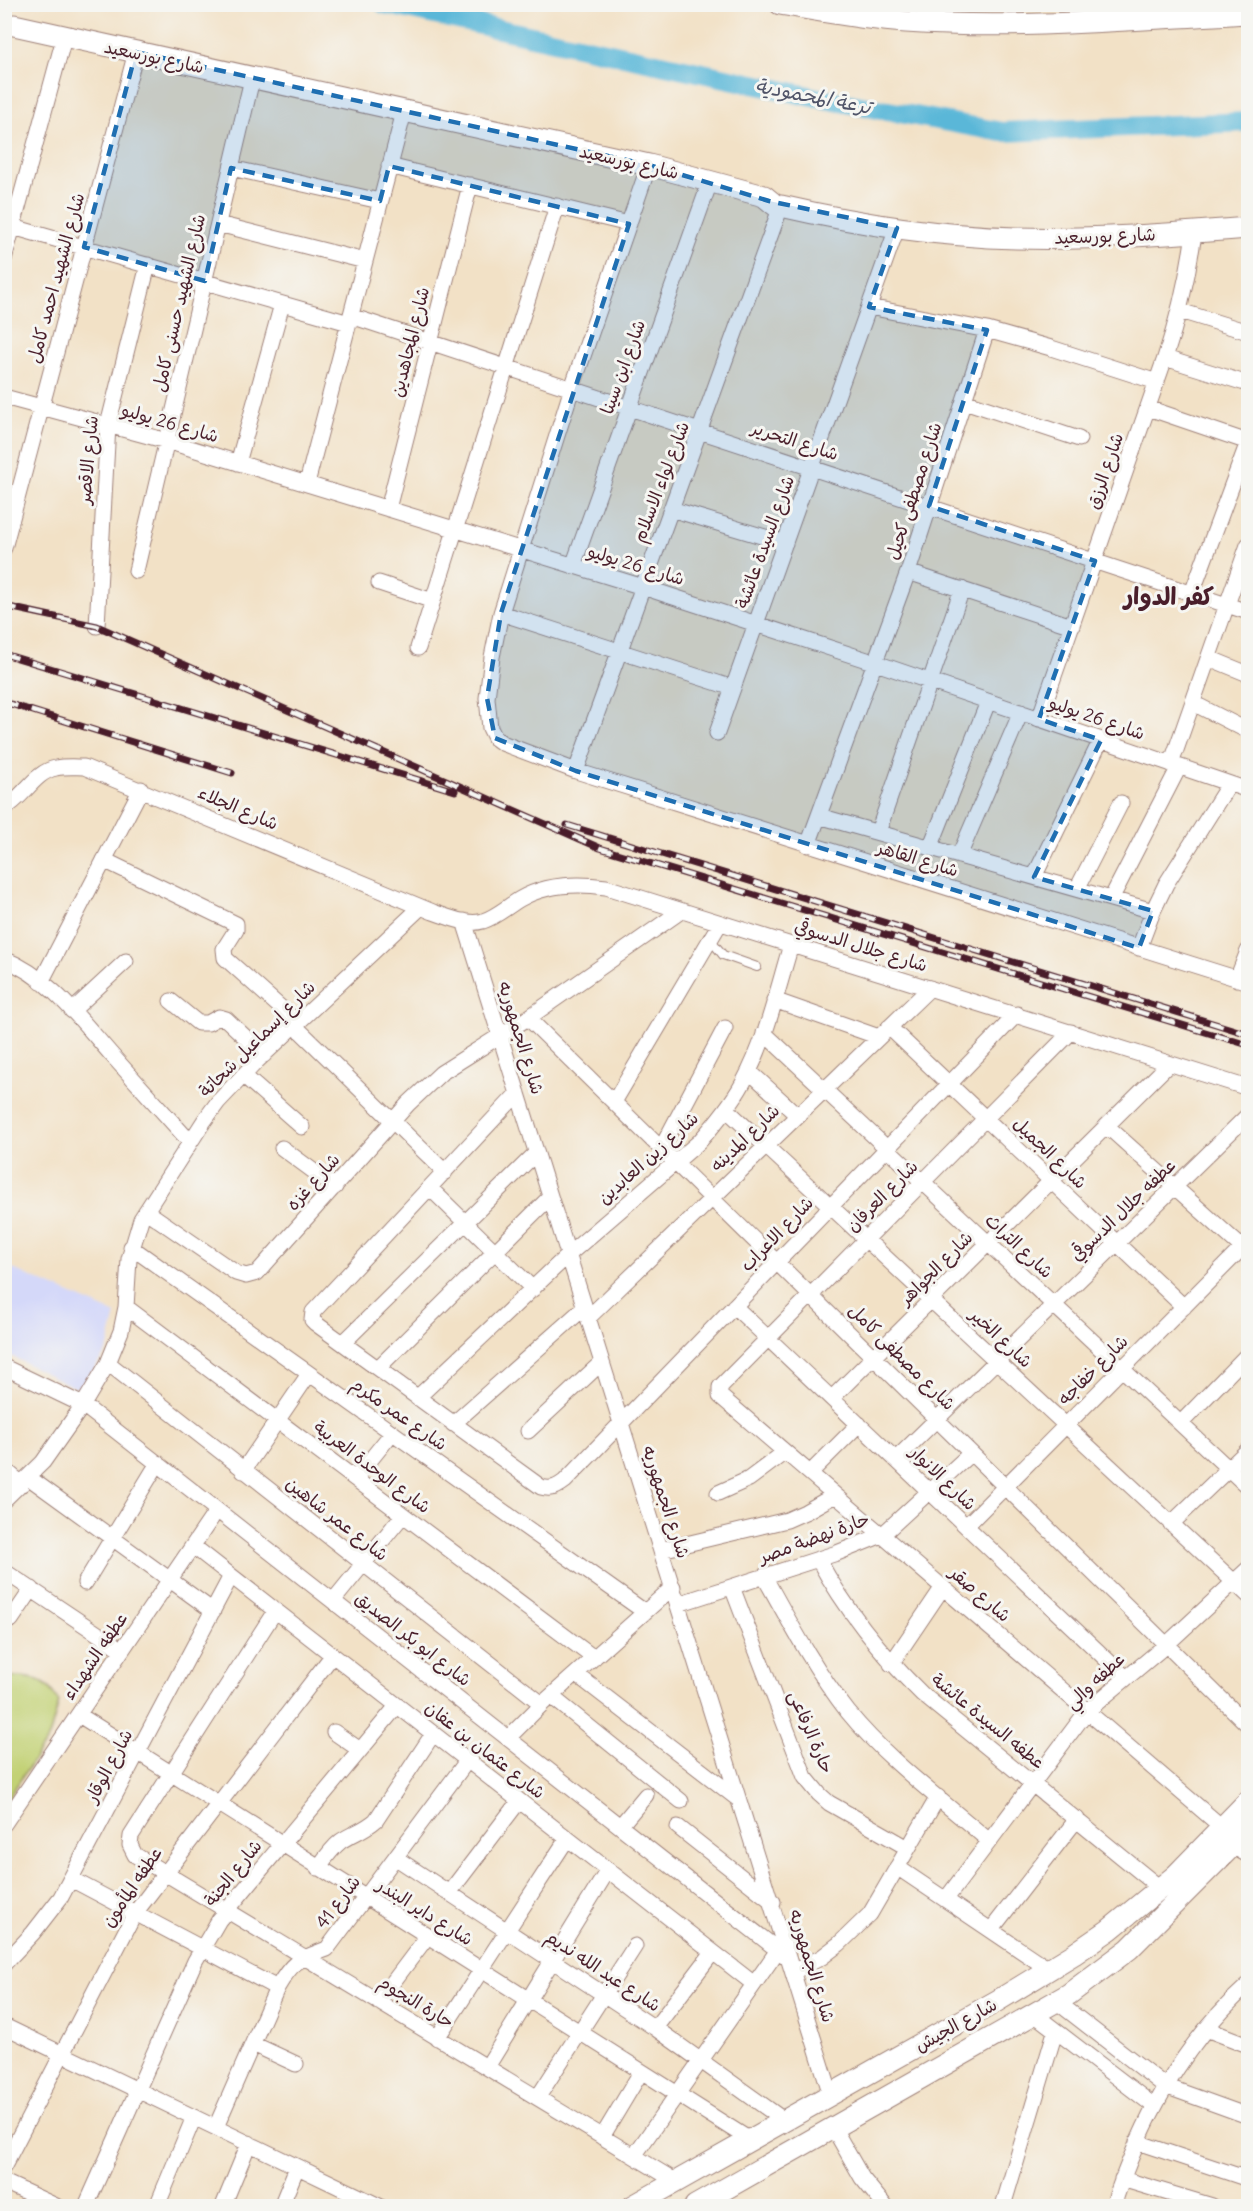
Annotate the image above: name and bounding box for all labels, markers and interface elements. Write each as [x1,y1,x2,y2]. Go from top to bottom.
street label: شارع بورسعيد [102,35,206,79]
water label: ترعة المحمودية [753,72,876,120]
street label: شارع بورسعيد [577,139,681,185]
street label: شارع الشهيد احمد كامل [22,190,90,366]
street label: شارع الشهيد حسنى كامل [147,212,211,394]
street label: شارع بورسعيد [1054,222,1156,250]
street label: شارع المجاهدين [385,284,435,400]
street label: شارع ابن سينا [595,316,651,418]
street label: شارع 26 يوليو [118,397,221,448]
street label: شارع الاقصر [72,415,104,507]
street label: شارع التحرير [747,415,841,466]
street label: شارع لواء الاسلام [627,418,697,547]
street label: شارع مصطفى كحيل [880,419,948,563]
street label: شارع الرزق [1081,430,1129,512]
street label: شارع السيدة عائشة [730,472,800,612]
street label: شارع 26 يوليو [584,539,687,591]
district label: كفر الدوار [1122,581,1214,611]
street label: شارع 26 يوليو [1045,690,1148,746]
street label: شارع الجلاء [194,780,282,836]
street label: شارع القاهر [873,835,961,883]
street label: شارع جلال الدسوقي [791,914,930,979]
street label: شارع إسماعيل شحاتة [193,975,321,1103]
street label: شارع الجمهوريه [492,979,550,1097]
street label: شارع المدينه [705,1099,785,1177]
street label: شارع زين العابدين [592,1106,704,1210]
street label: شارع الجميل [1008,1112,1092,1194]
street label: شارع غزه [281,1148,345,1216]
street label: عطفه جلال الدسوقي [1065,1154,1182,1267]
street label: شارع العرفان [841,1155,923,1237]
street label: شارع الاعراب [735,1191,819,1277]
street label: شارع التراث [980,1208,1058,1284]
street label: شارع الجواهر [892,1226,978,1312]
street label: شارع مصطفى كامل [843,1298,961,1416]
street label: شارع الخير [963,1302,1037,1373]
street label: شارع خفاجه [1053,1330,1133,1410]
street label: شارع عمر مكرم [345,1372,452,1458]
street label: شارع الوحدة العربية [309,1415,435,1519]
street label: شارع الانوار [903,1439,981,1516]
street label: شارع الجمهوريه [637,1443,695,1561]
street label: شارع عمر شاهين [281,1471,393,1567]
street label: حارة نهضة مصر [753,1507,873,1569]
street label: شارع صقر [943,1559,1016,1627]
street label: شارع ابو بكر الصديق [350,1586,476,1692]
street label: عطفه الشهداء [57,1608,132,1704]
street label: عطفه والي [1060,1647,1133,1718]
street label: عطفه السيدة عائشة [927,1668,1050,1773]
street label: حارة الرفاعى [784,1687,839,1777]
street label: شارع عثمان بن عفان [420,1696,550,1804]
street label: شارع الوقار [79,1725,138,1809]
street label: شارع الجنة [199,1835,267,1911]
street label: عطفه المأمون [96,1842,167,1931]
street label: شارع 41 [310,1871,366,1933]
street label: شارع داير البندر [371,1872,478,1951]
street label: شارع الجمهوريه [783,1907,841,2025]
street label: شارع عبد الله نديم [540,1925,665,2019]
street label: حارة النجوم [373,1970,458,2036]
street label: شارع الجيش [911,1993,1001,2057]

